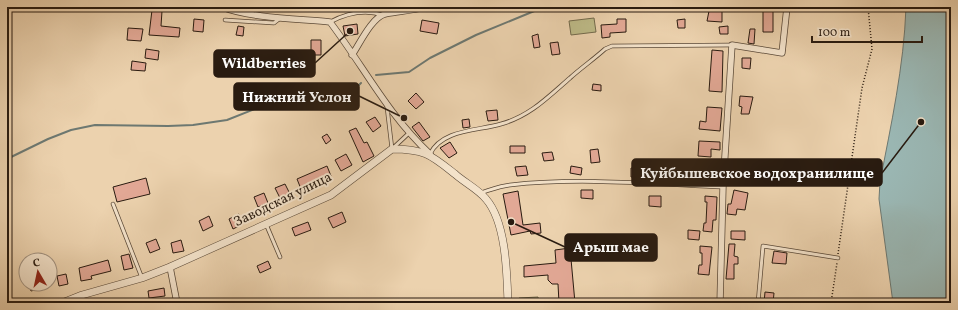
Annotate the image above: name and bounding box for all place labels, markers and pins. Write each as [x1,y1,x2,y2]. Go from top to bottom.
callout: Wildberries [214,50,315,77]
callout: Нижний Услон [234,83,359,110]
callout: Куйбышевское водохранилище [632,159,882,186]
callout: Арыш мае [565,234,657,261]

